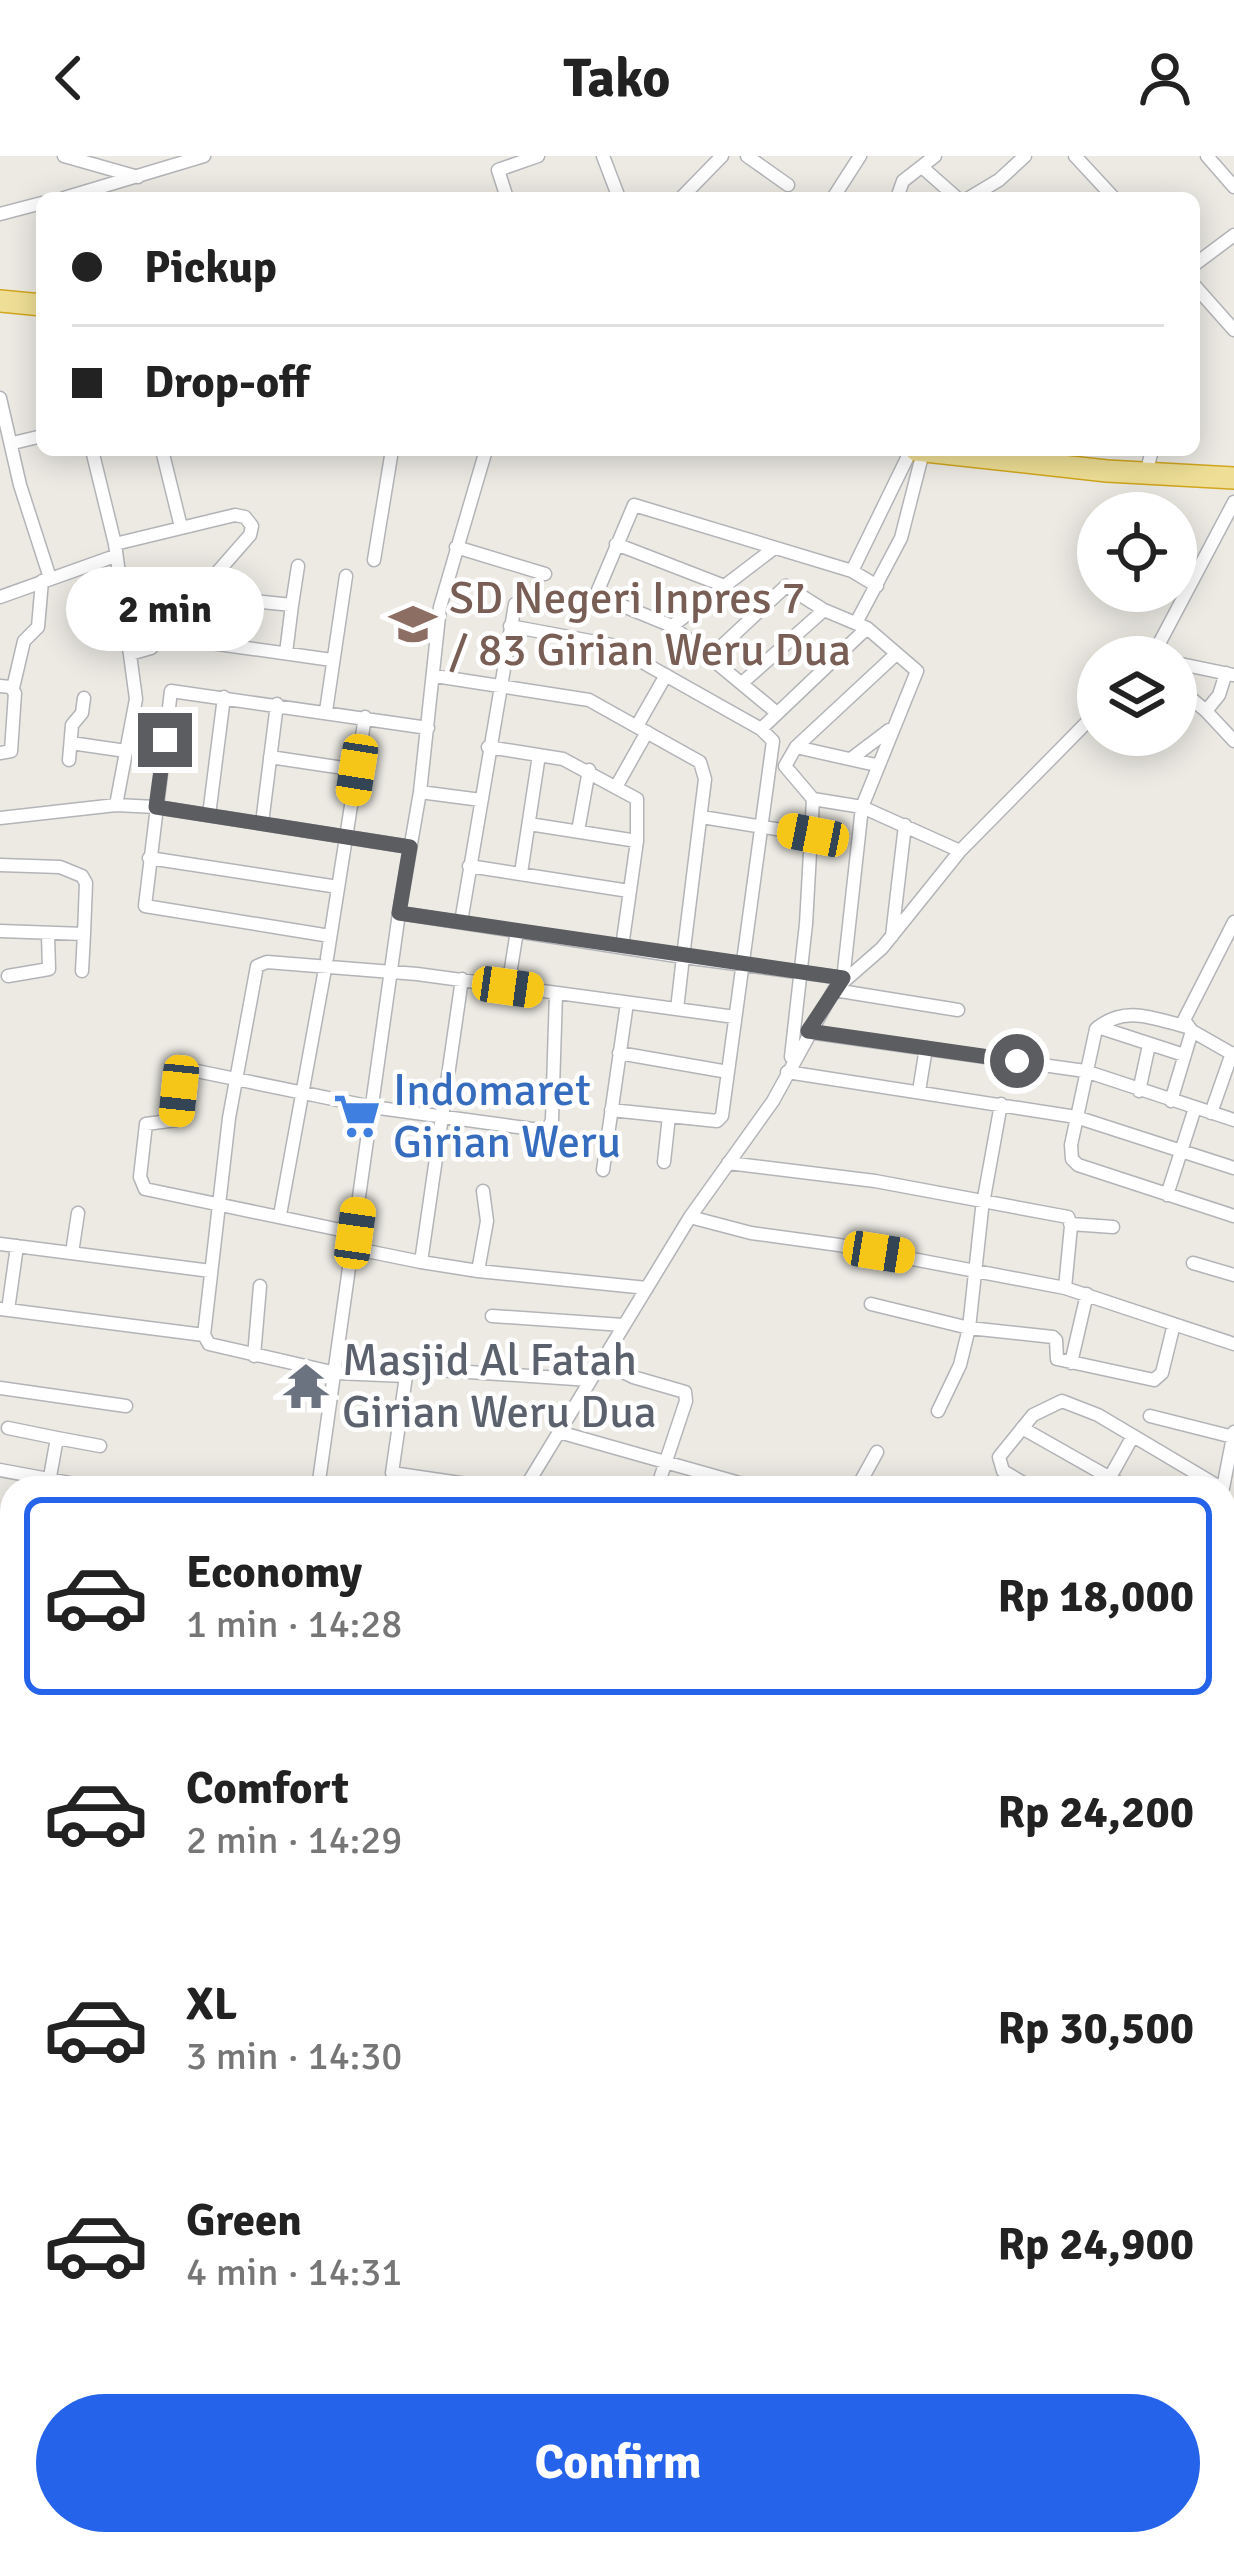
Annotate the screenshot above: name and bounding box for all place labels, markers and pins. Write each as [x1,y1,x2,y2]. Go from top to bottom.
place label: SD Negeri Inpres 7 / 83 Girian Weru Dua [449,571,851,678]
school or university icon: SD Negeri Inpres 7 / 83 Girian Weru Dua [388,599,438,649]
place label: Indomaret Girian Weru [393,1063,621,1170]
supermarket icon: Indomaret Girian Weru [332,1091,382,1141]
place label: Masjid Al Fatah Girian Weru Dua [342,1333,657,1440]
temple icon: Masjid Al Fatah Girian Weru Dua [281,1361,331,1411]

